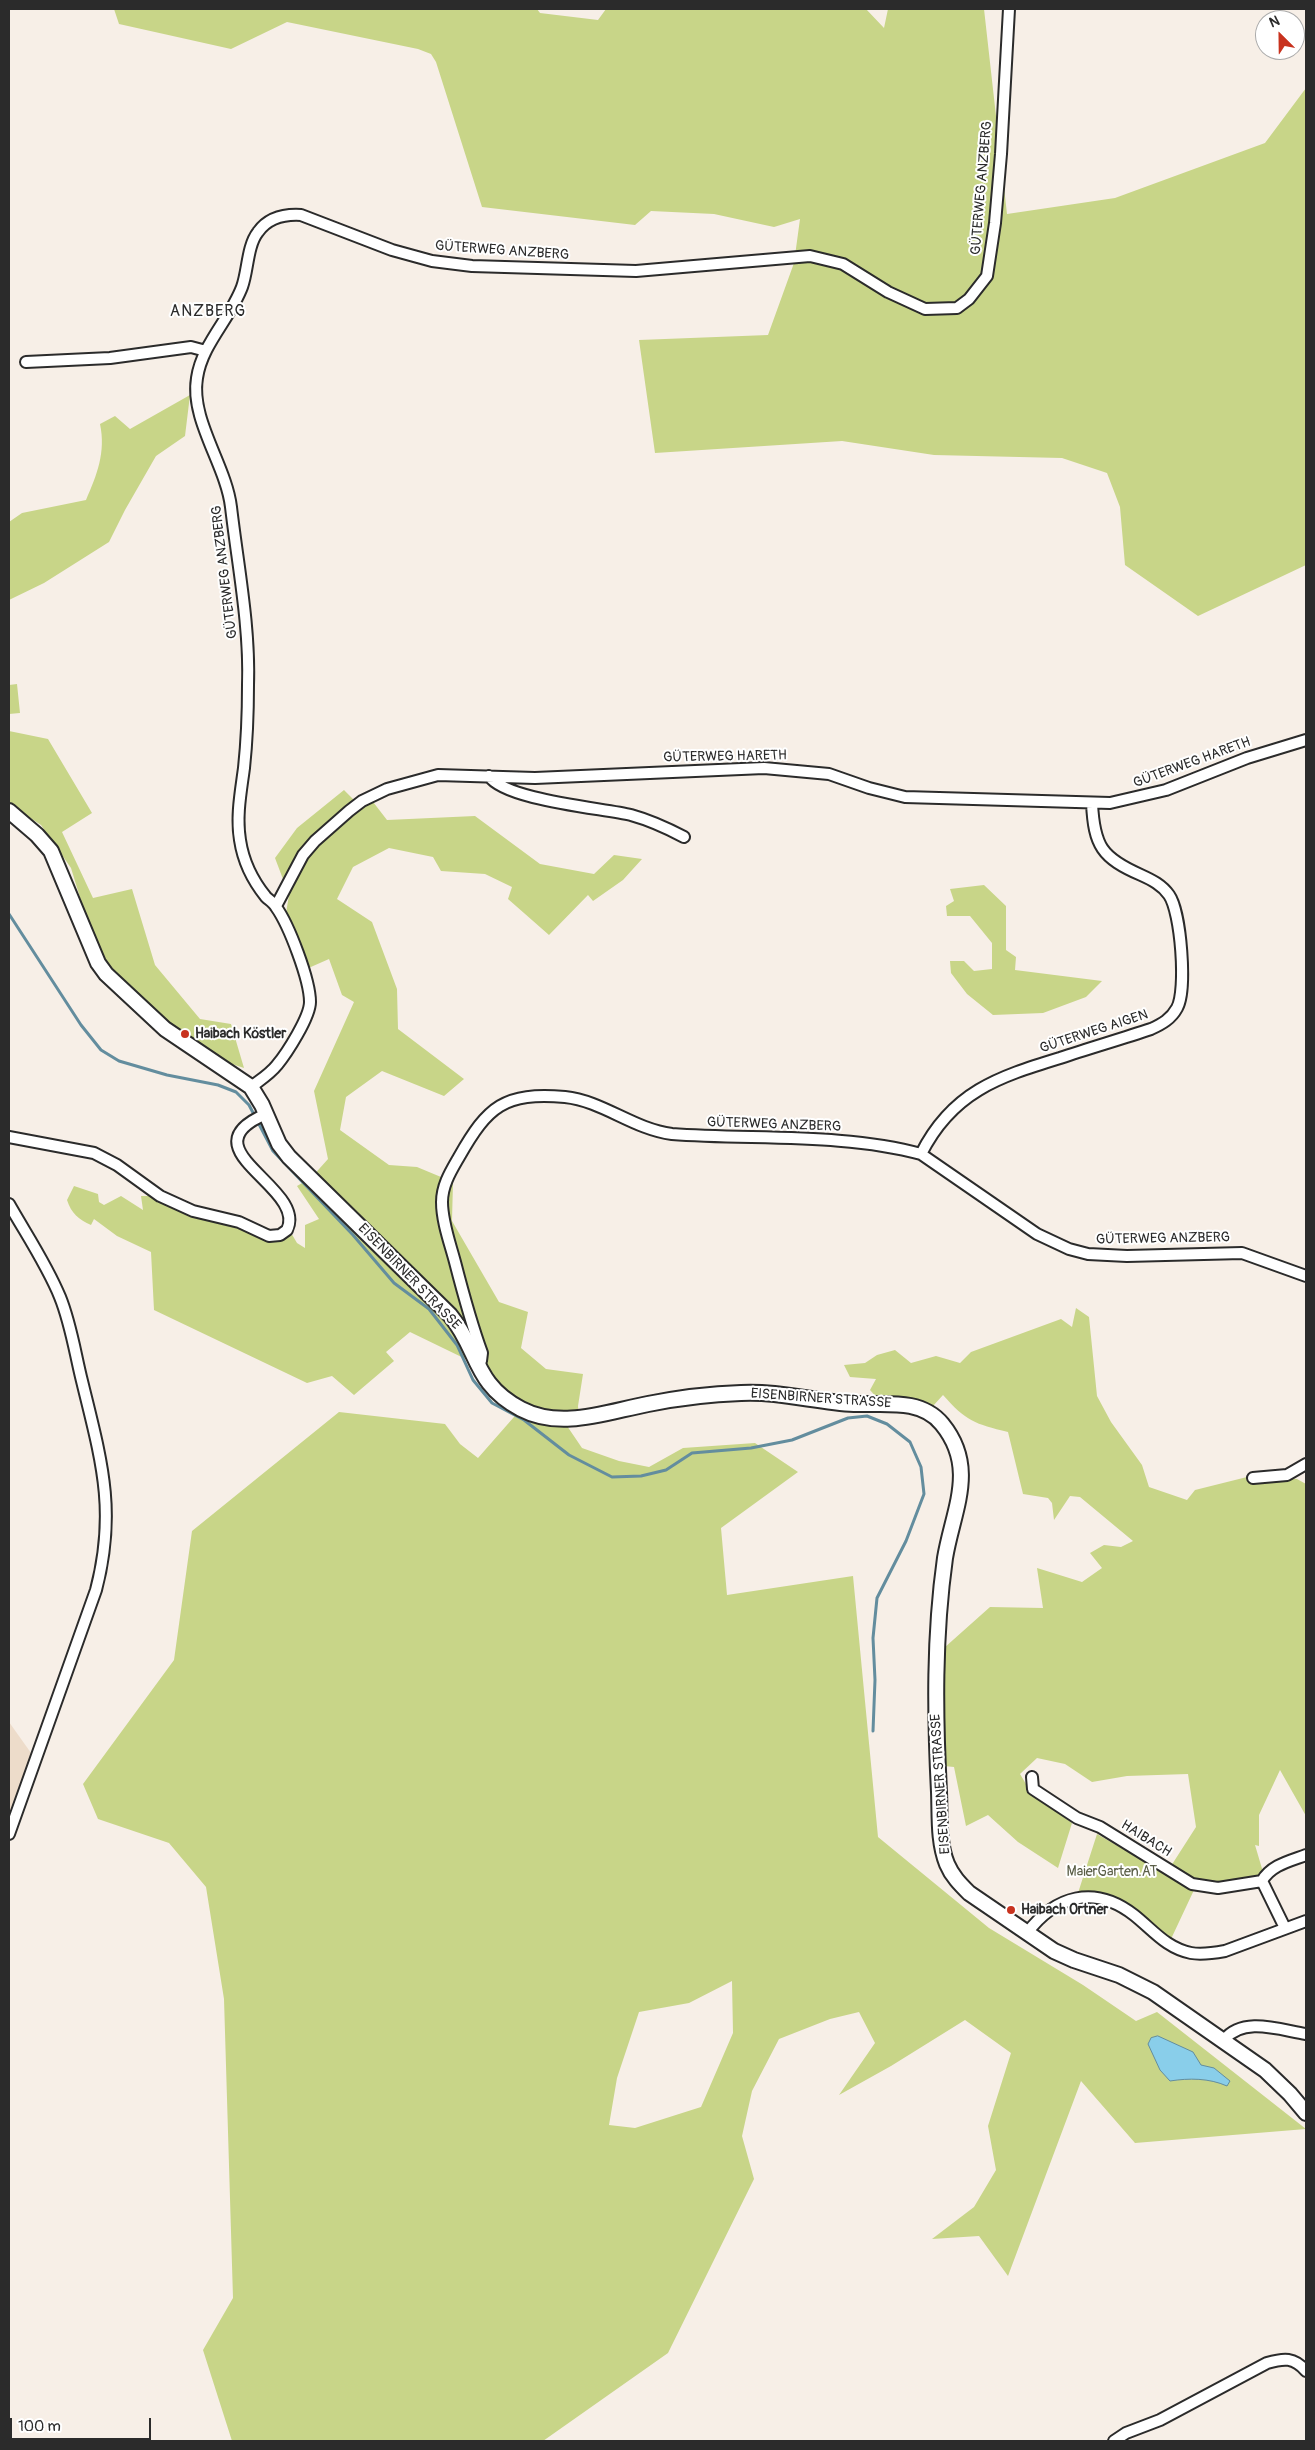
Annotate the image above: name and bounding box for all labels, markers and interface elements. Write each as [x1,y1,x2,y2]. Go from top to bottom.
north arrow [1255,10,1305,60]
text: N [1267,12,1282,31]
street label: GÜTERWEG ANZBERG [968,120,996,256]
street label: GÜTERWEG ANZBERG [434,238,570,264]
district label: ANZBERG [169,302,247,322]
street label: GÜTERWEG ANZBERG [208,504,242,640]
street label: GÜTERWEG HARETH [1131,734,1253,792]
street label: GÜTERWEG HARETH [663,748,787,766]
street label: GÜTERWEG AIGEN [1038,1007,1150,1057]
place label: Haibach Köstler [195,1026,286,1042]
marker: Haibach Köstler [179,1028,191,1040]
street label: GÜTERWEG ANZBERG [707,1114,841,1136]
street label: EISENBIRNER STRASSE [354,1220,464,1334]
street label: GÜTERWEG ANZBERG [1096,1229,1230,1249]
street label: EISENBIRNER STRASSE [750,1386,892,1412]
street label: EISENBIRNER STRASSE [928,1713,954,1855]
street label: HAIBACH [1118,1817,1174,1861]
park label: MaierGarten.AT [1067,1864,1157,1880]
place label: Haibach Ortner [1021,1902,1108,1918]
marker: Haibach Ortner [1005,1904,1017,1916]
scale bar [12,2408,154,2440]
text: 100 m [18,2417,61,2436]

